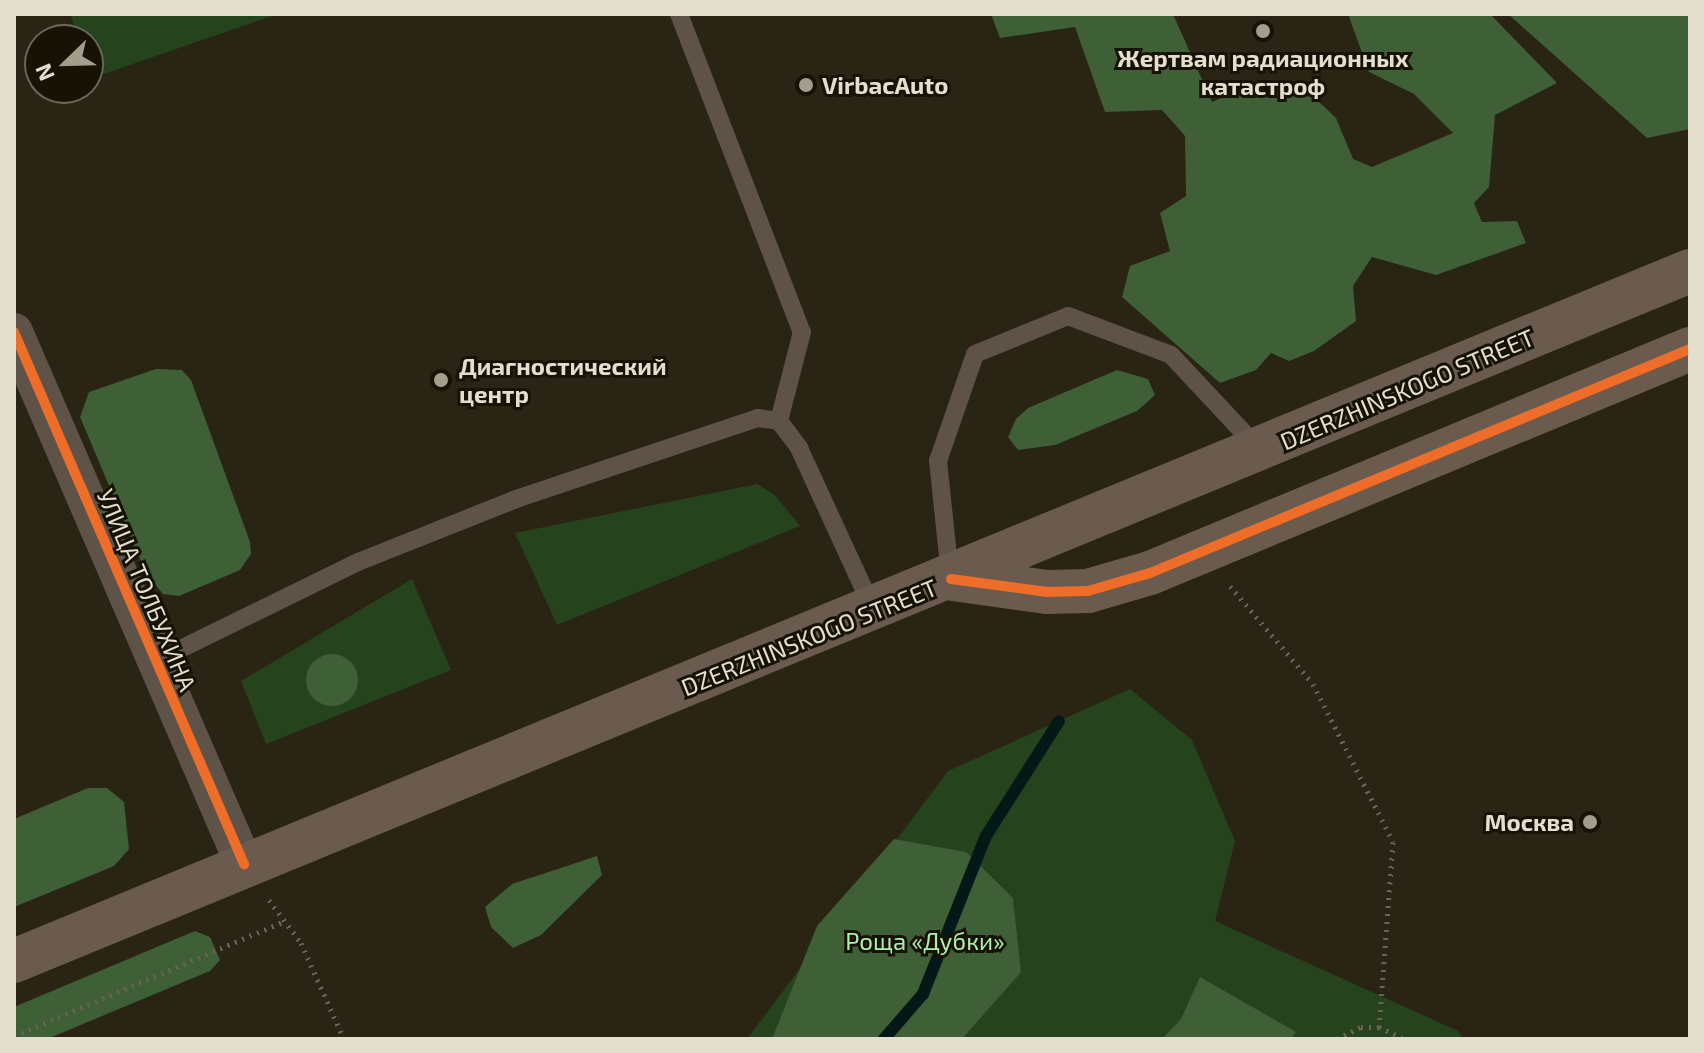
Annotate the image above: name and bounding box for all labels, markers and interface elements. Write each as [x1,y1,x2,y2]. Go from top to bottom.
marker: Жертвам радиационных катастроф [1254,22,1272,40]
north arrow [24,24,104,104]
place label: Жертвам радиационных катастроф [1117,44,1409,100]
text: N [29,60,59,85]
place label: VirbacAuto [822,71,948,99]
marker: VirbacAuto [797,76,815,94]
street label: DZERZHINSKOGO STREET [1276,322,1538,456]
place label: Диагностический центр [459,352,667,408]
marker: Диагностический центр [430,369,452,391]
street label: УЛИЦА ТОЛБУХИНА [91,485,203,695]
street label: DZERZHINSKOGO STREET [677,572,941,702]
place label: Москва [1484,808,1574,836]
marker: Москва [1581,813,1599,831]
park label: Роща «Дубки» [845,927,1005,955]

